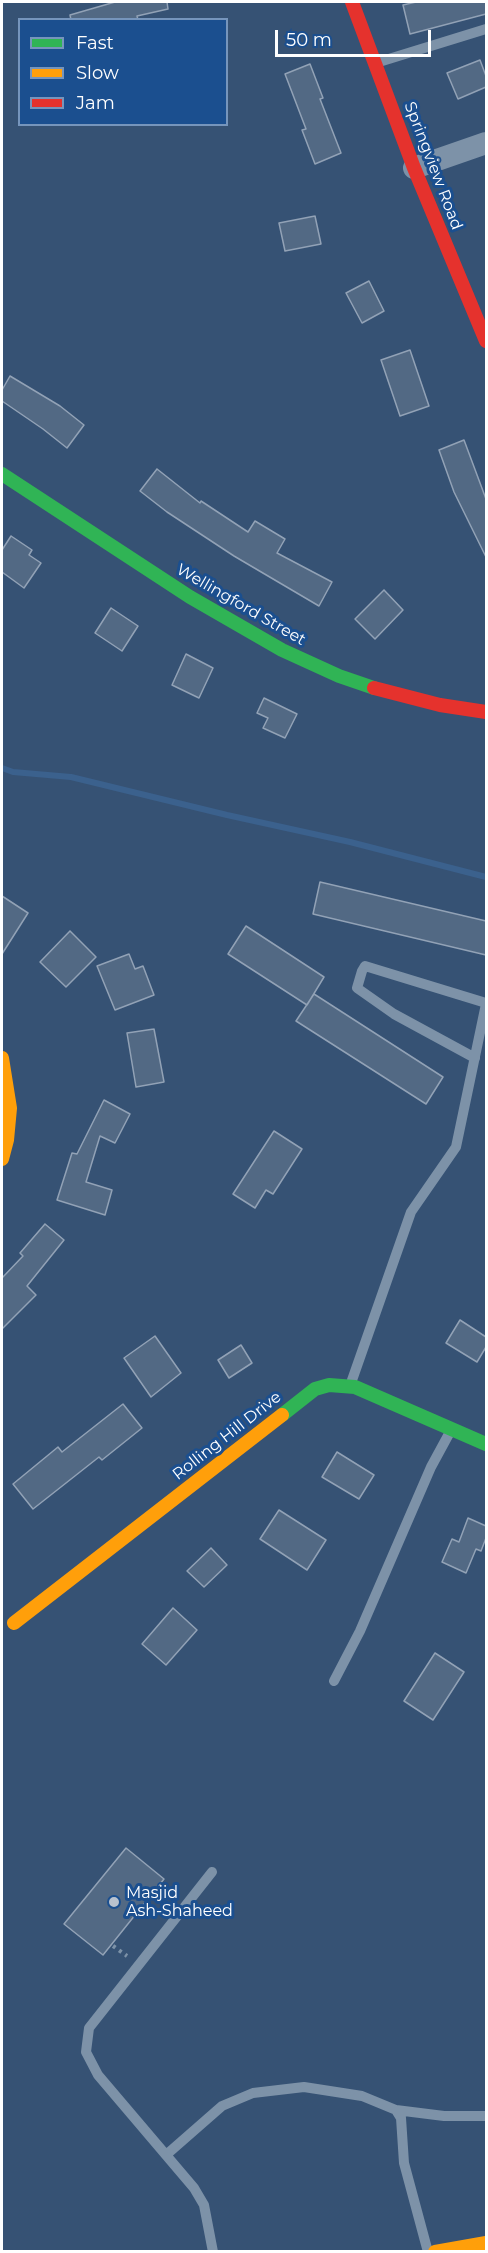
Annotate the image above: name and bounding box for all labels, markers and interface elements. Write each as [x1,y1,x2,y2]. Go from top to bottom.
legend [18,18,228,126]
scale bar [278,18,434,56]
text: 50 m [286,29,332,51]
text: Fast [76,32,114,54]
text: Slow [76,62,119,84]
text: Jam [76,92,115,114]
street label: Springview Road [400,99,466,233]
street label: Wellingford Street [173,560,309,650]
street label: Rolling Hill Drive [169,1388,285,1484]
place label: Masjid Ash-Shaheed [126,1883,233,1921]
marker: Masjid Ash-Shaheed [107,1895,121,1909]

